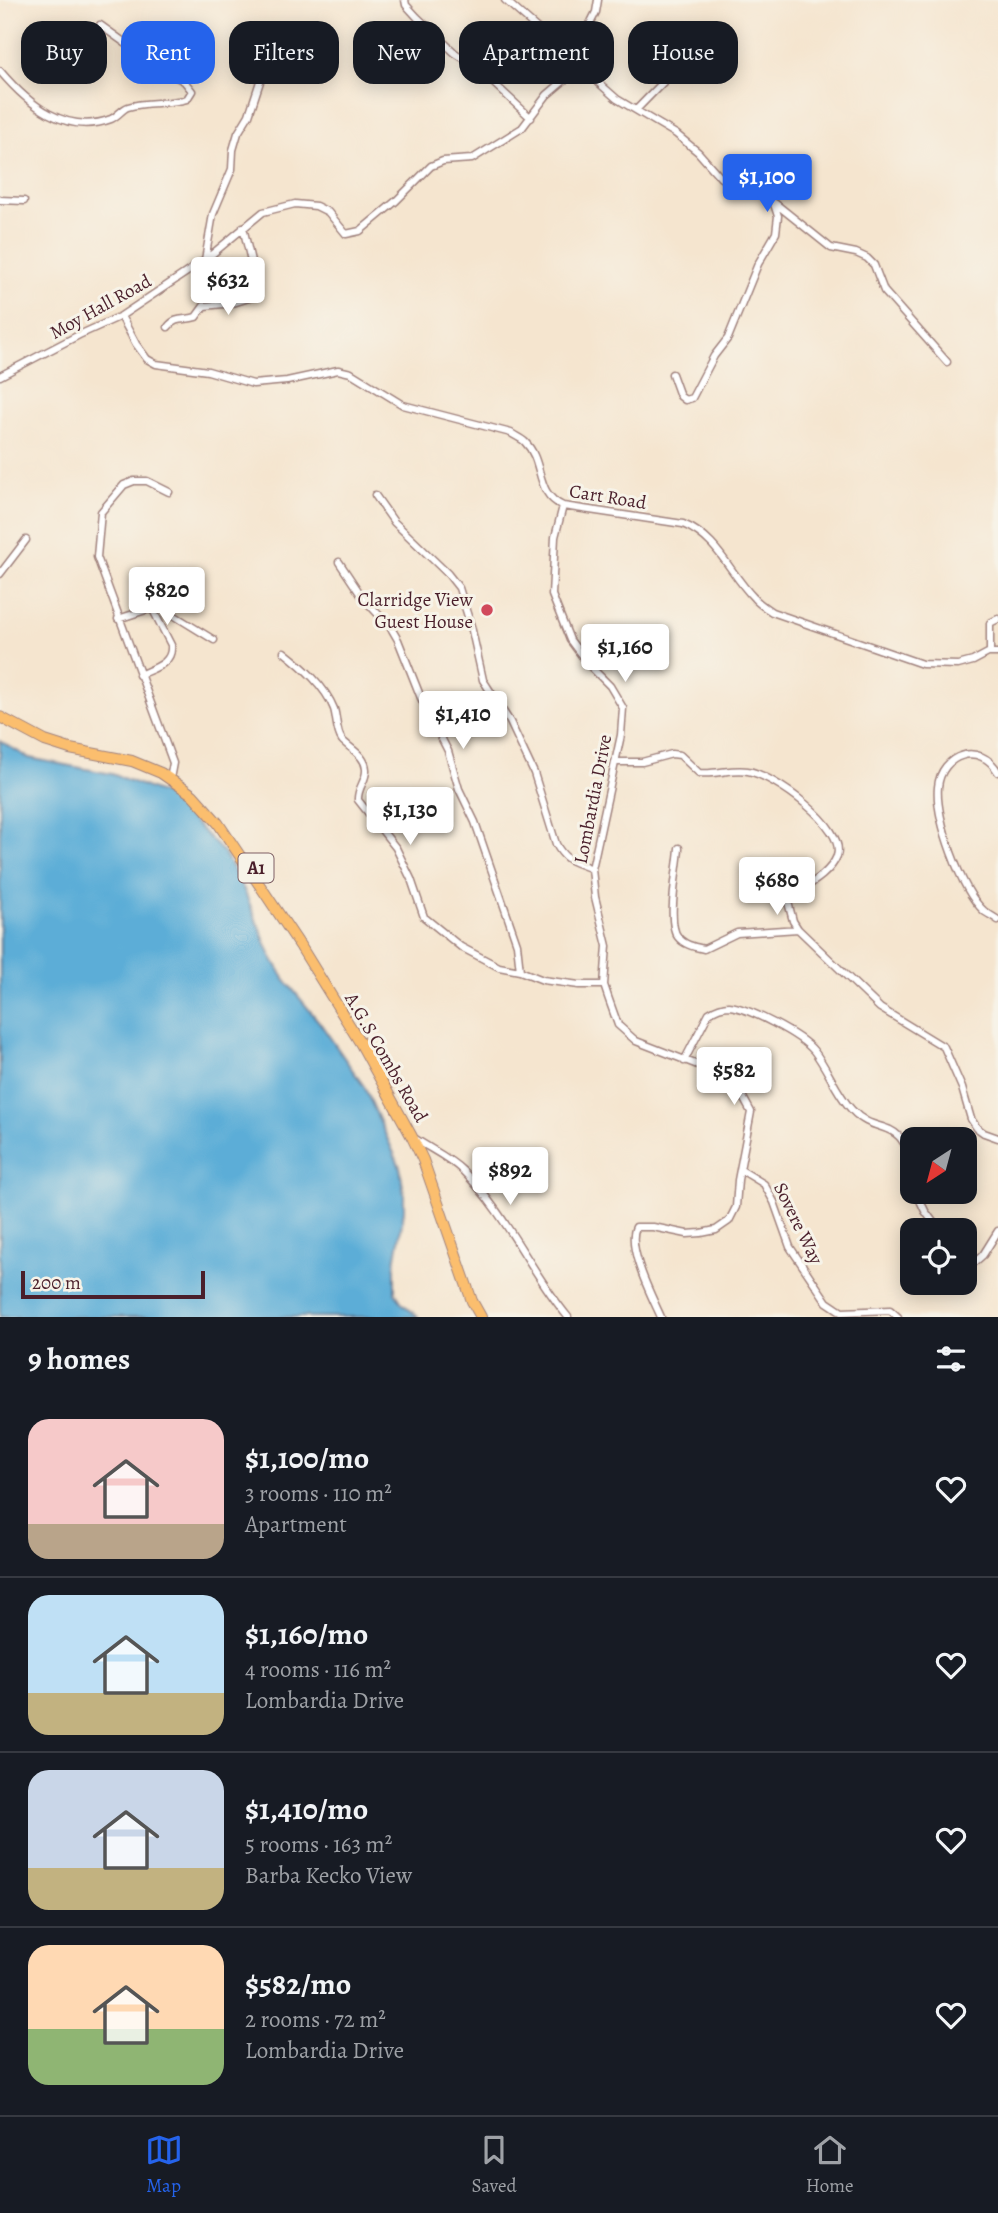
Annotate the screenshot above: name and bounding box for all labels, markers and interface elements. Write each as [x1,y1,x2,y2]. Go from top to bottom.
chip: Buy [21,21,107,84]
chip: Rent [121,21,215,84]
chip: Filters [229,21,339,84]
chip: New [353,21,445,84]
chip: Apartment [459,21,614,84]
chip: House [628,21,738,84]
pin: $1,100 [710,154,824,214]
text: $1,100 [739,161,795,192]
pin: $632 [187,258,269,317]
text: $632 [207,264,249,295]
street label: Moy Hall Road [45,268,157,346]
street label: Cart Road [567,478,649,516]
pin: $820 [126,568,208,627]
text: $820 [145,574,189,605]
place label: Clarridge View Guest House [358,587,474,635]
marker: Clarridge View Guest House [479,602,495,618]
pin: $1,160 [568,624,682,684]
text: $1,160 [597,631,653,662]
pin: $1,410 [406,692,520,751]
text: $1,410 [435,698,491,729]
street label: Lombardia Drive [568,732,618,866]
pin: $1,130 [353,788,467,847]
text: $1,130 [383,794,437,825]
road number: A1 [238,854,274,882]
pin: $680 [736,858,818,917]
text: $680 [755,864,799,895]
street label: A.G.S Combs Road [338,987,434,1128]
pin: $582 [693,1048,775,1107]
text: $582 [713,1054,755,1085]
north arrow [900,1127,976,1204]
map controls [900,1127,977,1295]
pin: $892 [469,1148,551,1207]
text: $892 [488,1154,532,1185]
street label: Sovere Way [767,1178,829,1269]
button: locate [900,1218,977,1295]
scale bar [21,1268,205,1300]
text: 200 m [32,1270,81,1296]
text: 9 homes [28,1339,130,1379]
icon: filters [932,1340,970,1378]
text: $1,100/mo [245,1438,369,1478]
icon: home [84,1447,168,1531]
icon: heart [932,1470,970,1508]
text: 3 rooms · 110 m² [245,1478,392,1509]
text: Apartment [245,1509,347,1540]
text: $1,160/mo [245,1614,368,1654]
icon: home [84,1623,168,1707]
icon: heart [932,1646,970,1684]
text: 4 rooms · 116 m² [245,1654,391,1685]
text: Lombardia Drive [245,1685,404,1716]
text: $1,410/mo [245,1789,368,1829]
icon: home [84,1798,168,1882]
icon: heart [932,1821,970,1859]
text: 5 rooms · 163 m² [245,1829,392,1860]
text: Barba Kecko View [245,1860,412,1891]
text: $582/mo [245,1964,351,2004]
icon: home [84,1973,168,2057]
icon: heart [932,1996,970,2034]
text: 2 rooms · 72 m² [245,2004,386,2035]
text: Lombardia Drive [245,2035,404,2066]
tab: Map [145,2131,183,2199]
tab: Saved [472,2131,517,2199]
tab: Home [806,2131,853,2199]

